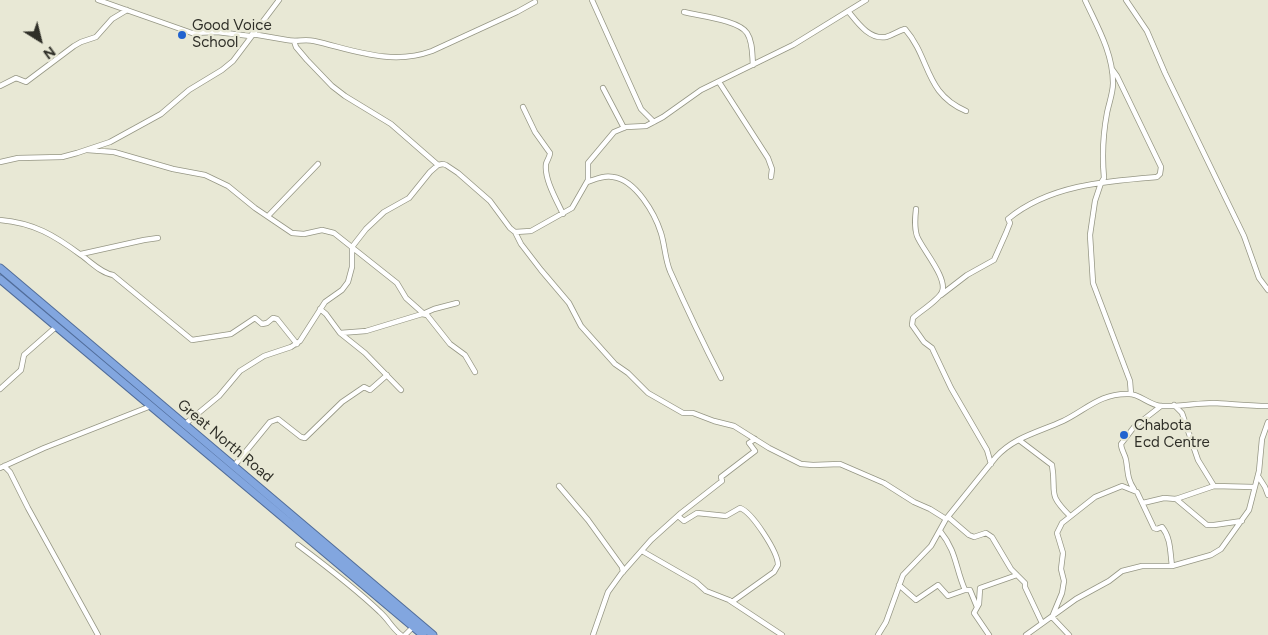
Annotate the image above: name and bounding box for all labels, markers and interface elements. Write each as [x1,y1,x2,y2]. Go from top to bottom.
north arrow [15,15,65,65]
place label: Good Voice School [192,17,272,52]
marker: Good Voice School [176,29,188,41]
text: N [40,42,58,63]
street label: Great North Road [174,396,276,486]
place label: Chabota Ecd Centre [1134,417,1210,452]
marker: Chabota Ecd Centre [1118,429,1130,441]

